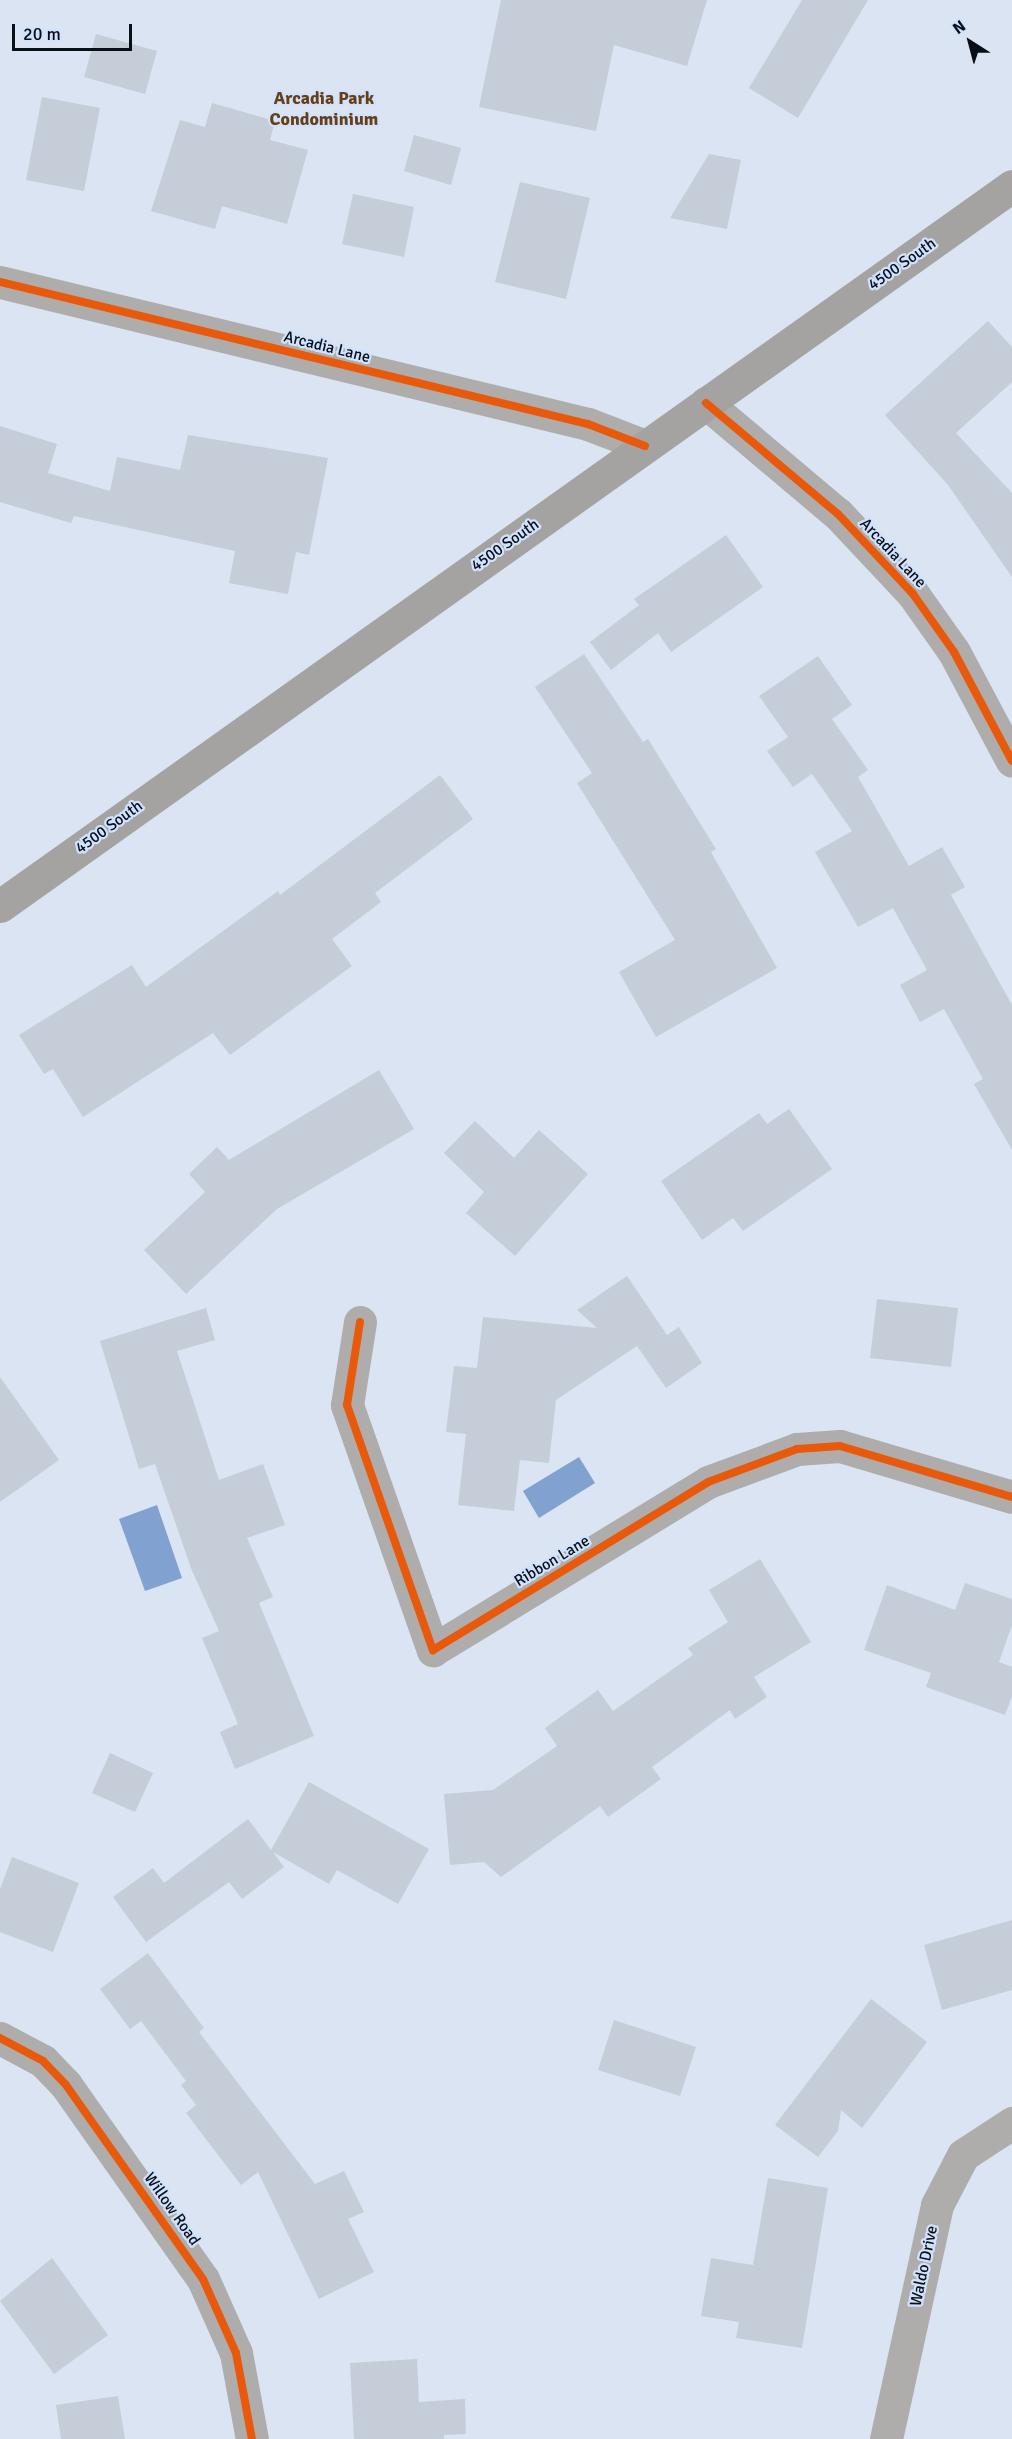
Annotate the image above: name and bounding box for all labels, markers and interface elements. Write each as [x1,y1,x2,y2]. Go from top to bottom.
scale bar [15,12,135,50]
north arrow [940,12,1000,72]
text: N [949,16,970,39]
text: 20 m [23,23,61,45]
district label: Arcadia Park Condominium [270,88,378,130]
street label: 4500 South [864,234,940,294]
street label: Arcadia Lane [282,327,372,367]
street label: Arcadia Lane [856,514,930,592]
street label: 4500 South [467,515,543,575]
street label: 4500 South [72,796,146,858]
street label: Ribbon Lane [511,1531,593,1591]
street label: Willow Road [140,2169,204,2249]
street label: Waldo Drive [906,2224,942,2308]

